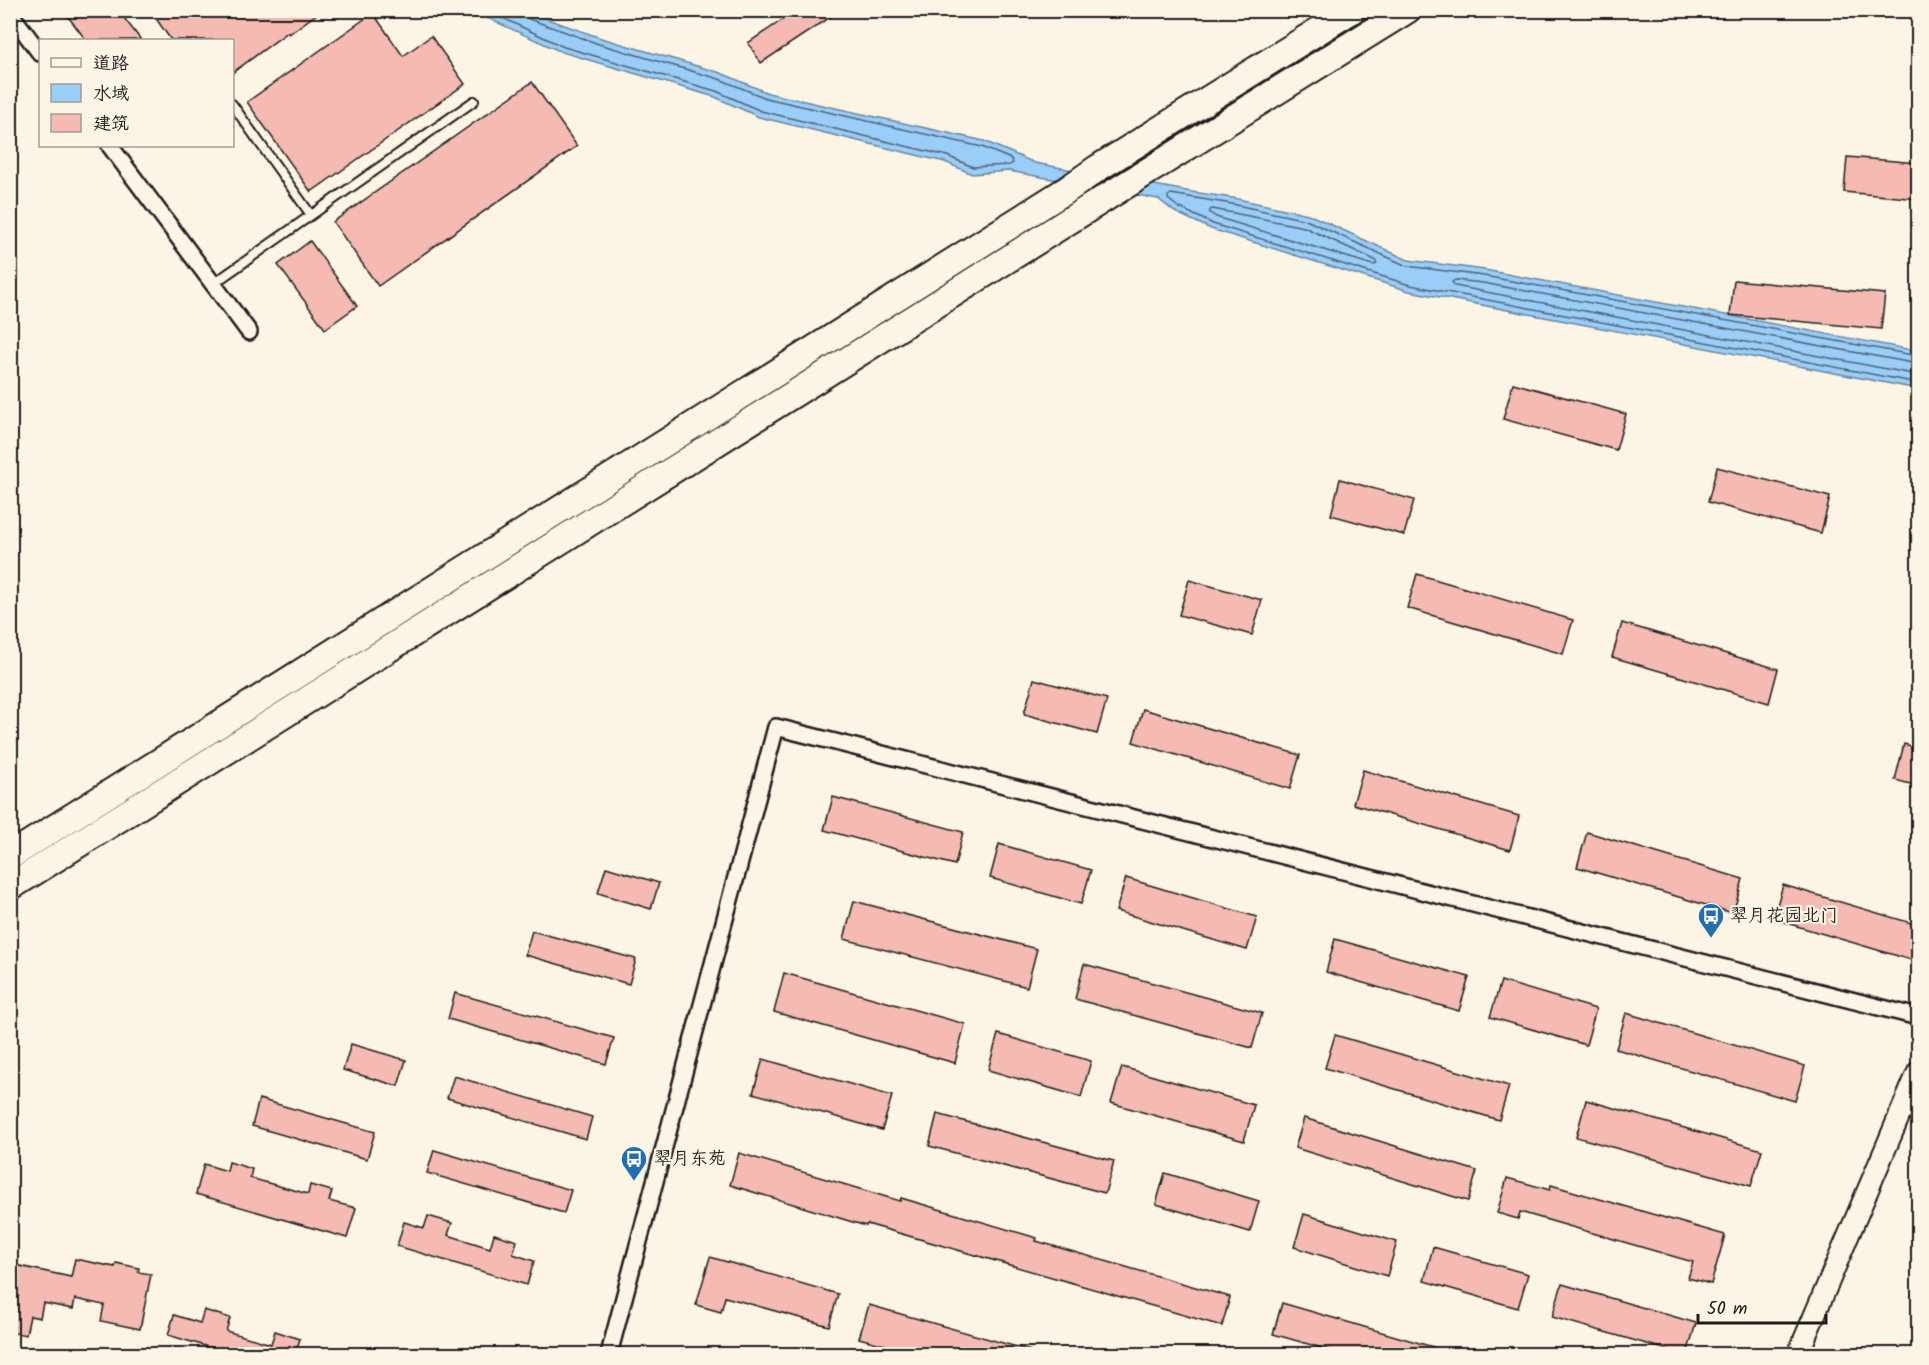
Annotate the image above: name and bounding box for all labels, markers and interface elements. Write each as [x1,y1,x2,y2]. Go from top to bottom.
legend [39,39,234,147]
text: 道路 [93,50,129,79]
text: 水域 [93,80,129,109]
text: 建筑 [93,110,129,139]
bus stop icon: 翠月花园北门 [1696,901,1726,939]
place label: 翠月花园北门 [1730,902,1838,931]
bus stop icon: 翠月东苑 [619,1144,649,1182]
place label: 翠月东苑 [654,1145,726,1174]
scale bar [1698,1287,1826,1325]
text: 50 m [1707,1295,1747,1324]

